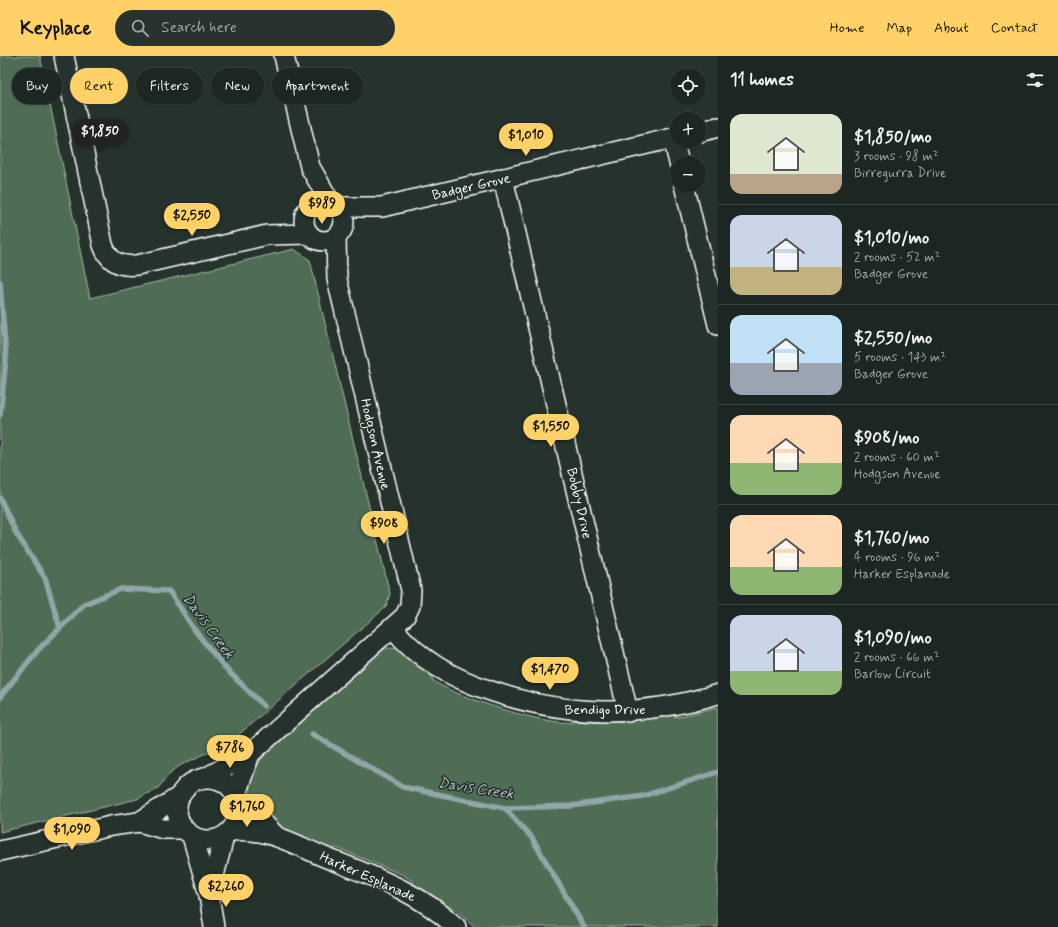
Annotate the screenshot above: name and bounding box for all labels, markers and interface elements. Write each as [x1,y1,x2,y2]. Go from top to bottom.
search box [115,10,395,46]
text: Keyplace [20,16,91,41]
icon: search [129,17,151,39]
text: Search here [161,18,237,38]
text: Home [830,19,864,37]
text: Map [886,19,912,37]
text: About [934,19,969,37]
text: Contact [991,19,1038,37]
chip: Buy [12,68,62,104]
chip: Rent [70,68,128,104]
chip: Filters [136,68,203,104]
chip: New [211,68,264,104]
chip: Apartment [272,68,363,104]
map controls [670,68,706,192]
button: locate [670,68,706,104]
text: 11 homes [730,69,794,91]
icon: filters [1024,69,1046,91]
button: + [670,112,706,148]
pin: $1,850 [67,119,133,153]
text: $1,850 [81,123,119,140]
pin: $1,010 [493,123,559,157]
text: $1,850/mo [854,126,932,148]
text: $1,010 [508,127,544,144]
icon: home [762,130,810,178]
text: 3 rooms · 98 m² [854,148,939,165]
button: − [670,156,706,192]
text: Birregurra Drive [854,165,946,182]
street label: Badger Grove [430,169,512,206]
pin: $989 [298,191,346,225]
text: $989 [308,195,336,212]
pin: $2,550 [159,203,225,237]
text: $2,550 [173,207,211,224]
text: $1,010/mo [854,227,929,249]
icon: home [762,231,810,279]
text: 2 rooms · 52 m² [854,249,940,266]
text: Badger Grove [854,266,928,283]
text: $2,550/mo [854,327,932,349]
icon: home [762,331,810,379]
text: 5 rooms · 143 m² [854,349,946,366]
text: Badger Grove [854,366,928,383]
street label: Hodgson Avenue [355,397,394,492]
pin: $1,550 [518,414,584,448]
text: $1,550 [532,418,570,435]
text: $908/mo [854,427,919,449]
icon: home [762,431,810,479]
text: 2 rooms · 60 m² [854,449,940,466]
street label: Bobby Drive [562,466,596,540]
text: Hodgson Avenue [854,466,941,483]
pin: $908 [360,511,408,545]
text: $908 [370,515,398,532]
text: $1,760/mo [854,527,930,549]
icon: home [762,531,810,579]
text: 4 rooms · 96 m² [854,549,940,566]
text: Harker Esplanade [854,566,950,583]
water label: Davis Creek [178,590,239,664]
text: $1,090/mo [854,627,932,649]
icon: home [762,631,810,679]
text: 2 rooms · 66 m² [854,649,939,666]
pin: $1,470 [517,657,583,691]
text: $1,470 [531,661,569,678]
text: Barlow Circuit [854,666,931,683]
street label: Bendigo Drive [564,701,646,719]
pin: $786 [206,735,254,769]
text: $786 [216,739,244,756]
water label: Davis Creek [437,773,516,805]
pin: $1,760 [214,794,280,828]
text: $1,760 [229,798,265,815]
pin: $1,090 [39,817,105,851]
text: $1,090 [53,821,91,838]
street label: Harker Esplanade [317,848,419,906]
pin: $2,260 [193,874,259,908]
text: $2,260 [207,878,245,895]

